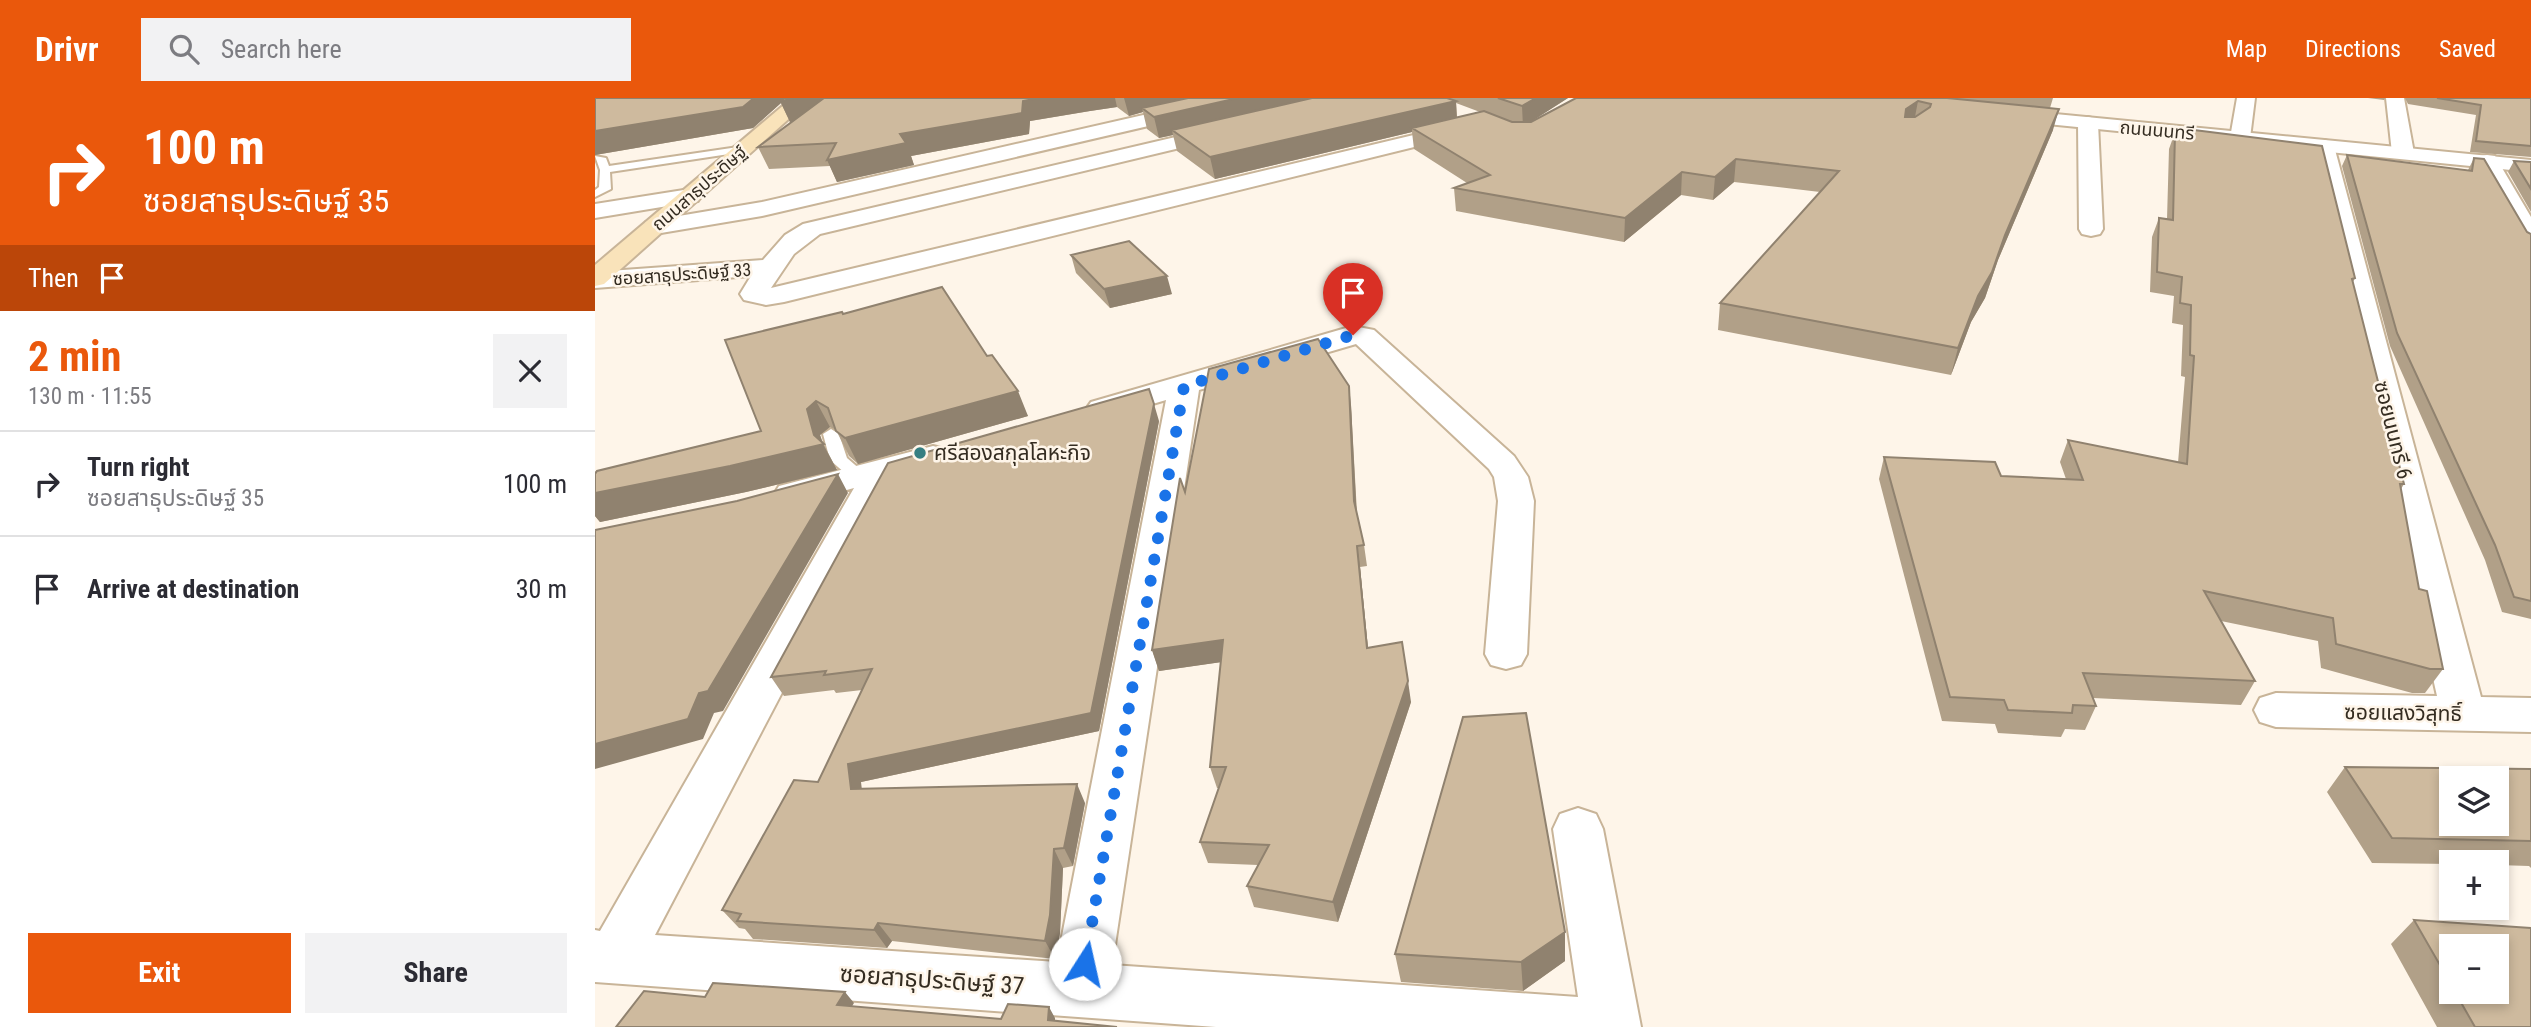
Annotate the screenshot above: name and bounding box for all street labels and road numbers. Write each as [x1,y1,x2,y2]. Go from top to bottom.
street label: ถนนนนทรี [2119,116,2195,144]
street label: ถนนสาธุประดิษฐ์ [647,141,751,236]
street label: ซอยสาธุประดิษฐ์ 33 [612,259,752,290]
street label: ซอยนนทรี 6 [2369,378,2417,482]
street label: ซอยแสงวิสุทธิ์ [2344,699,2462,727]
street label: ซอยสาธุประดิษฐ์ 37 [839,960,1025,1001]

